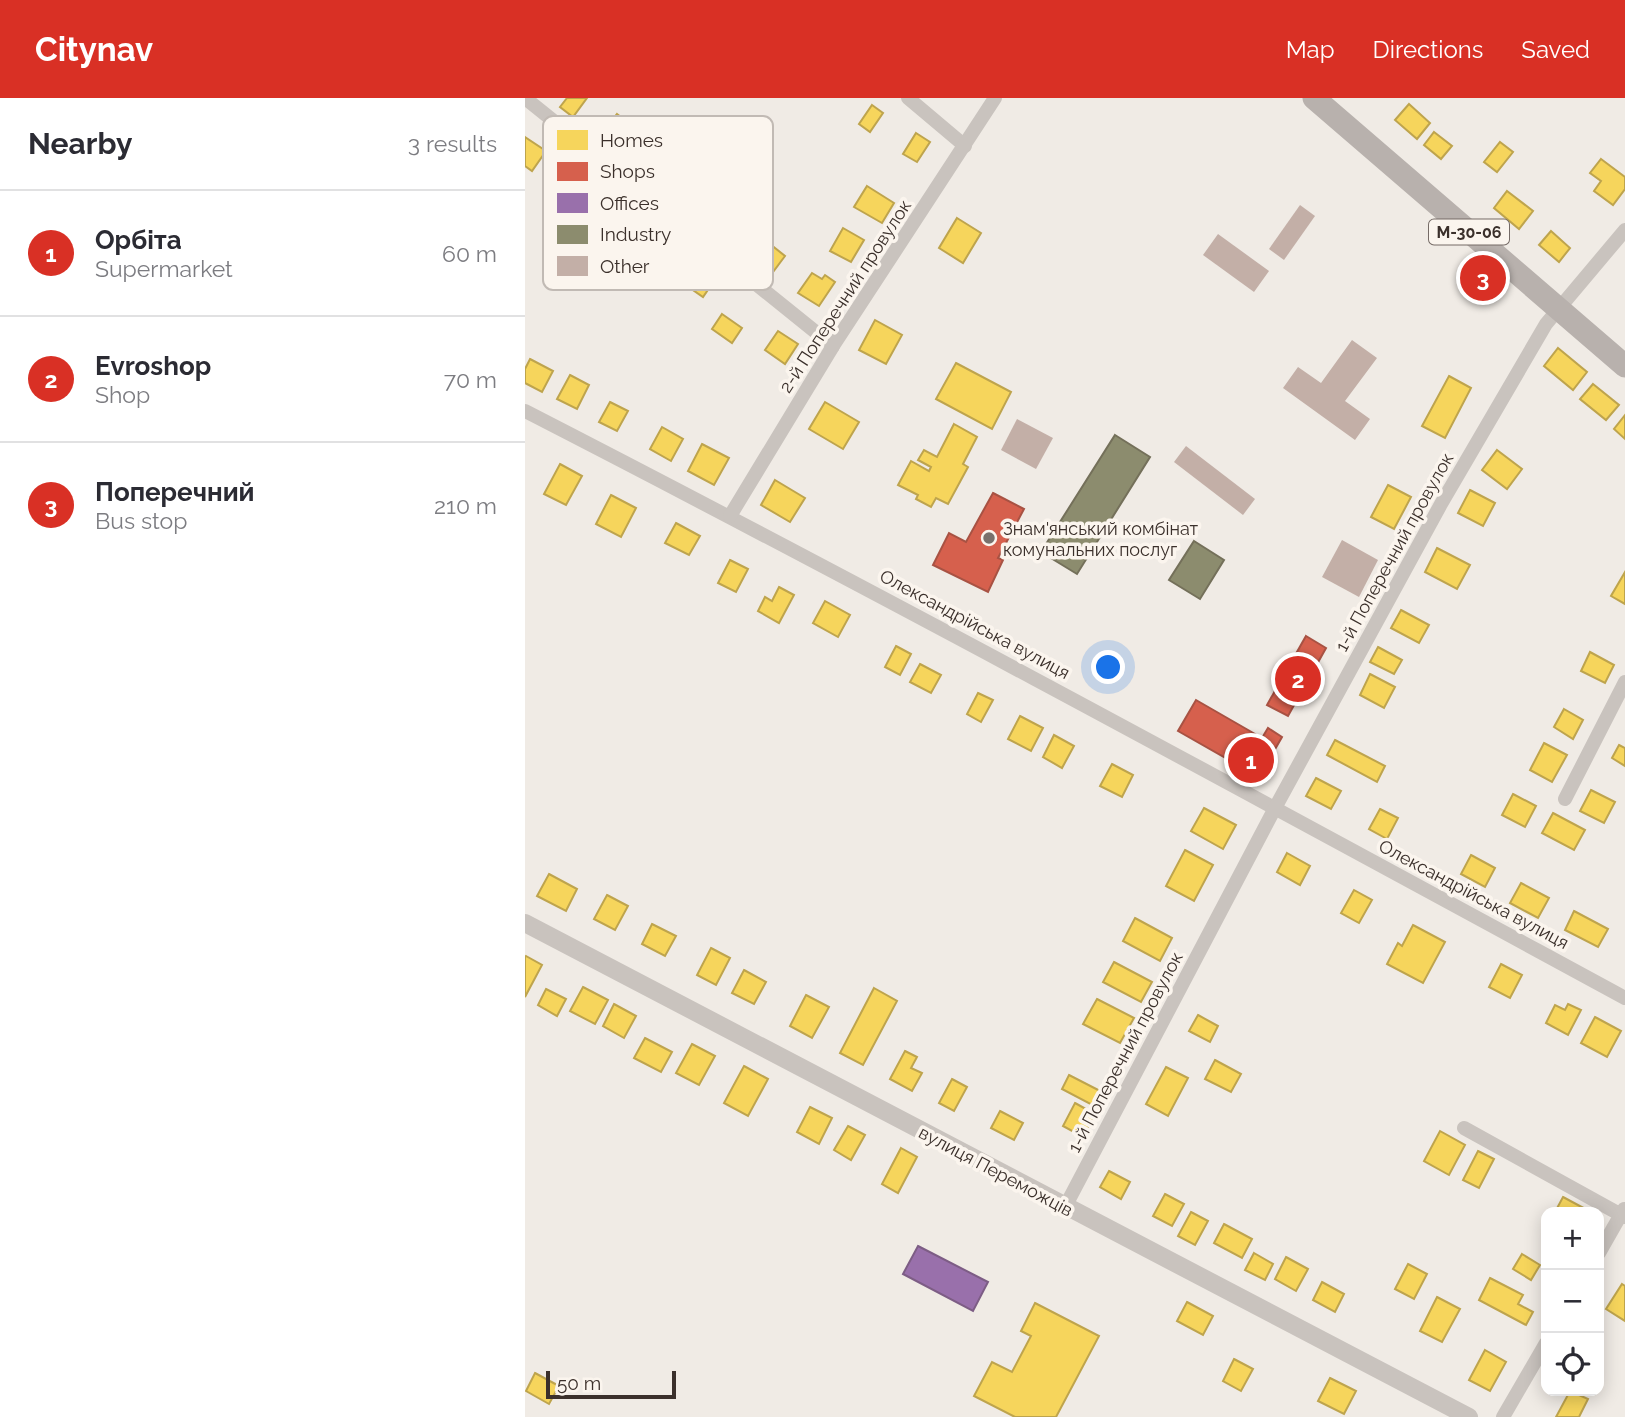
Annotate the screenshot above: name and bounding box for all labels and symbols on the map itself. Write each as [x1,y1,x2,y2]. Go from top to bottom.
legend [543,116,773,290]
text: Homes [600,129,663,151]
text: Shops [600,160,655,182]
text: Offices [600,192,659,214]
street label: 2-й Поперечний провулок [775,196,915,396]
road number: М-30-06 [1429,220,1509,244]
text: Industry [600,223,671,245]
pin: 3 [1460,252,1506,304]
text: Other [600,255,650,277]
street label: 1-й Поперечний провулок [1331,449,1457,655]
place label: Знам'янський комбінат комунальних послуг [1003,518,1199,560]
marker: Знам'янський комбінат комунальних послуг [981,530,997,546]
street label: Олександрійська вулиця [876,565,1074,683]
your location [1091,650,1125,684]
pin: 2 [1275,653,1321,705]
pin: 1 [1228,734,1274,786]
street label: Олександрійська вулиця [1375,835,1573,953]
street label: 1-й Поперечний провулок [1063,948,1187,1156]
street label: вулиця Переможців [915,1122,1077,1220]
scale bar [546,1368,675,1400]

